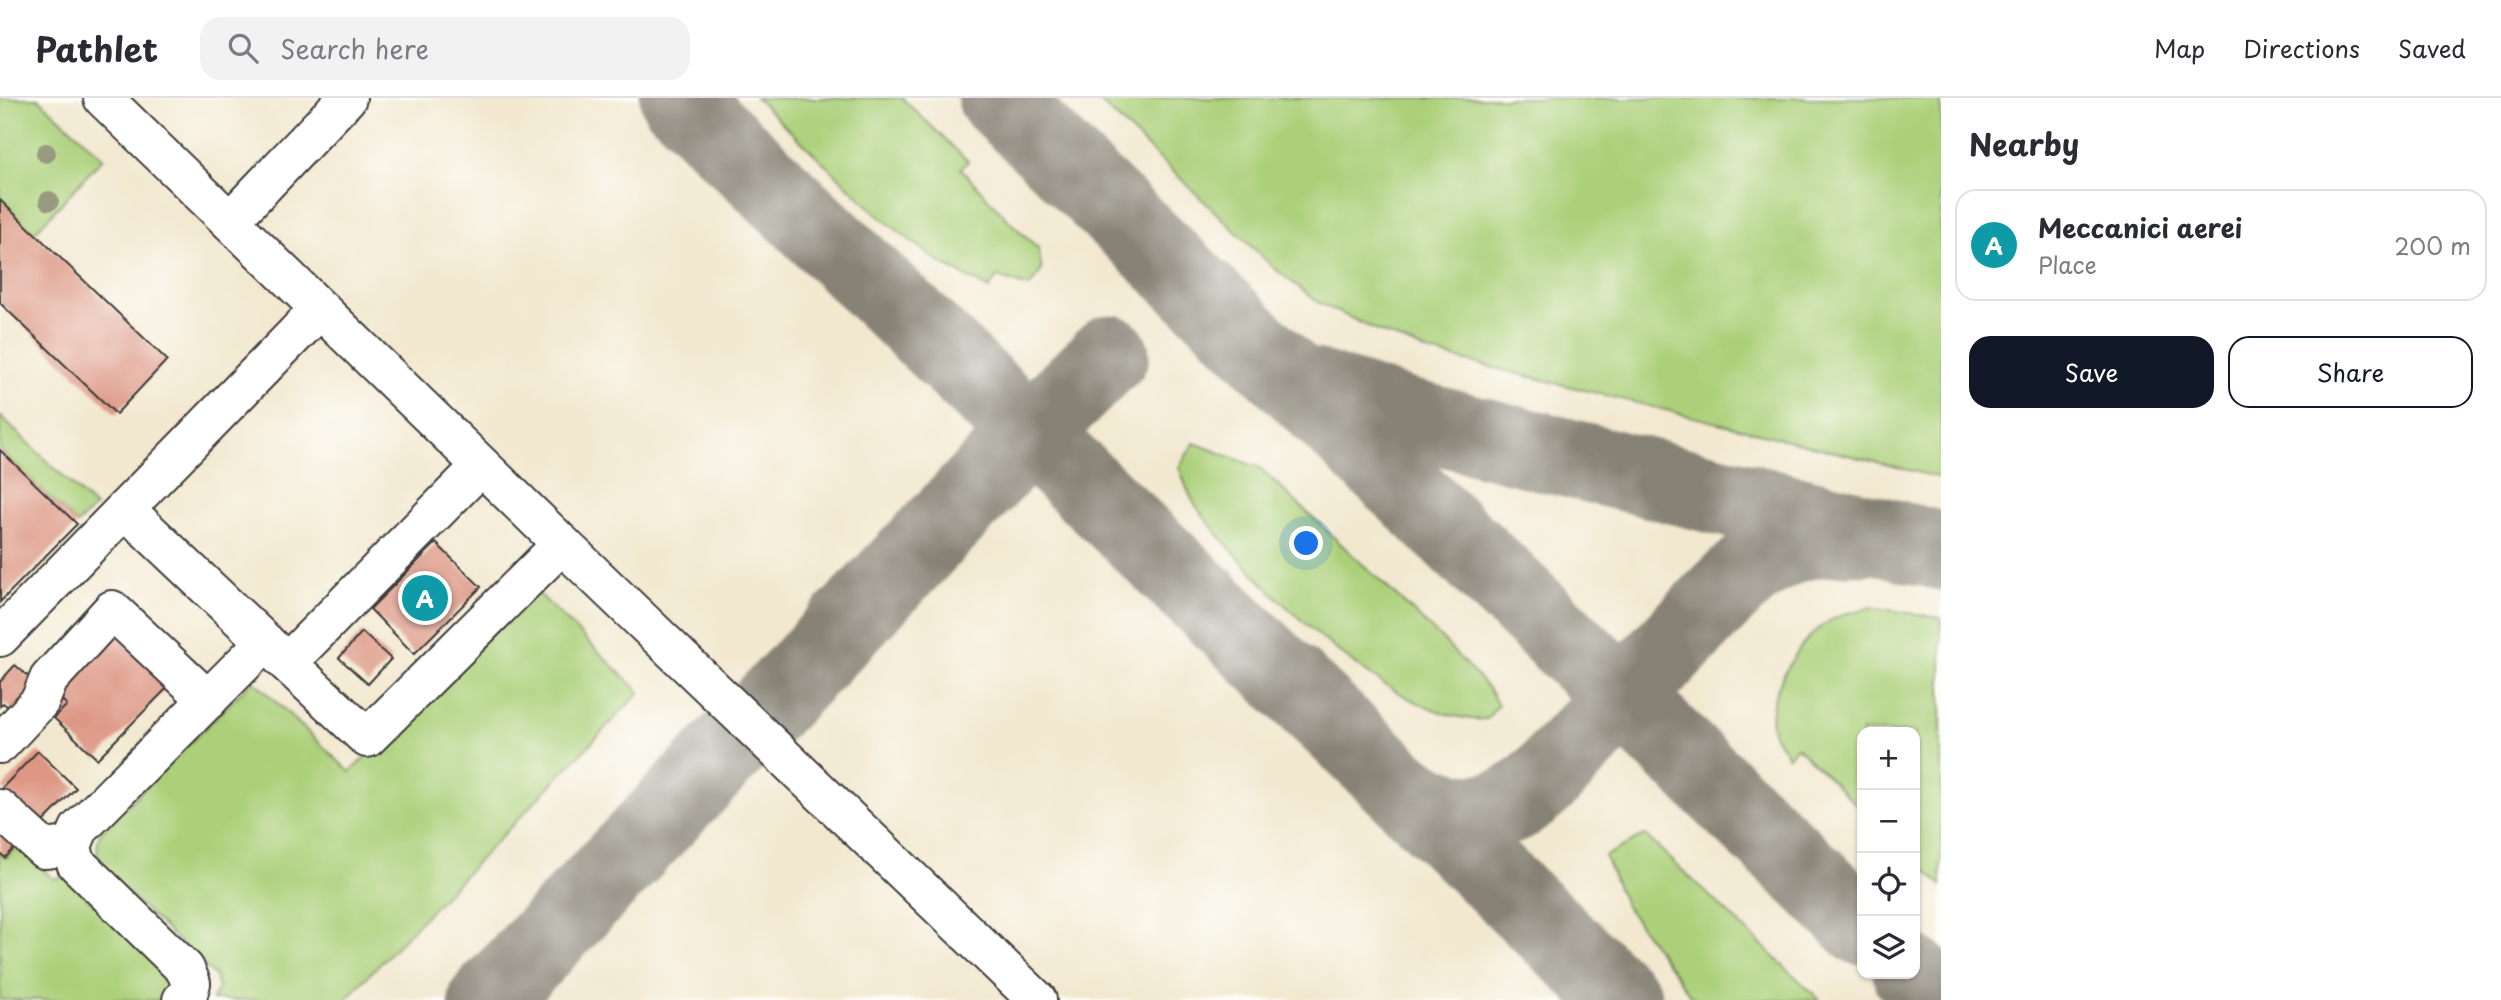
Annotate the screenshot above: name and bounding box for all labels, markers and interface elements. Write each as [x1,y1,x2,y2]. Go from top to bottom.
search box [200,17,690,80]
text: Pathlet [35,23,158,73]
icon: search [224,29,262,67]
text: Search here [280,29,429,68]
text: Map [2154,30,2205,66]
text: Directions [2243,30,2360,66]
text: Saved [2398,30,2466,66]
text: Nearby [1969,121,2079,166]
text: Meccanici aerei [2038,208,2242,247]
text: A [1985,228,2003,263]
text: 200 m [2394,228,2471,263]
text: Place [2038,247,2097,282]
button: Save [1969,336,2214,408]
button: Share [2228,336,2473,408]
your location [1289,526,1323,560]
pin: A [402,572,448,624]
map controls [1857,727,1920,979]
button: + [1857,727,1920,790]
button: − [1857,790,1920,853]
button: locate [1857,853,1920,916]
button: layers [1857,916,1920,979]

